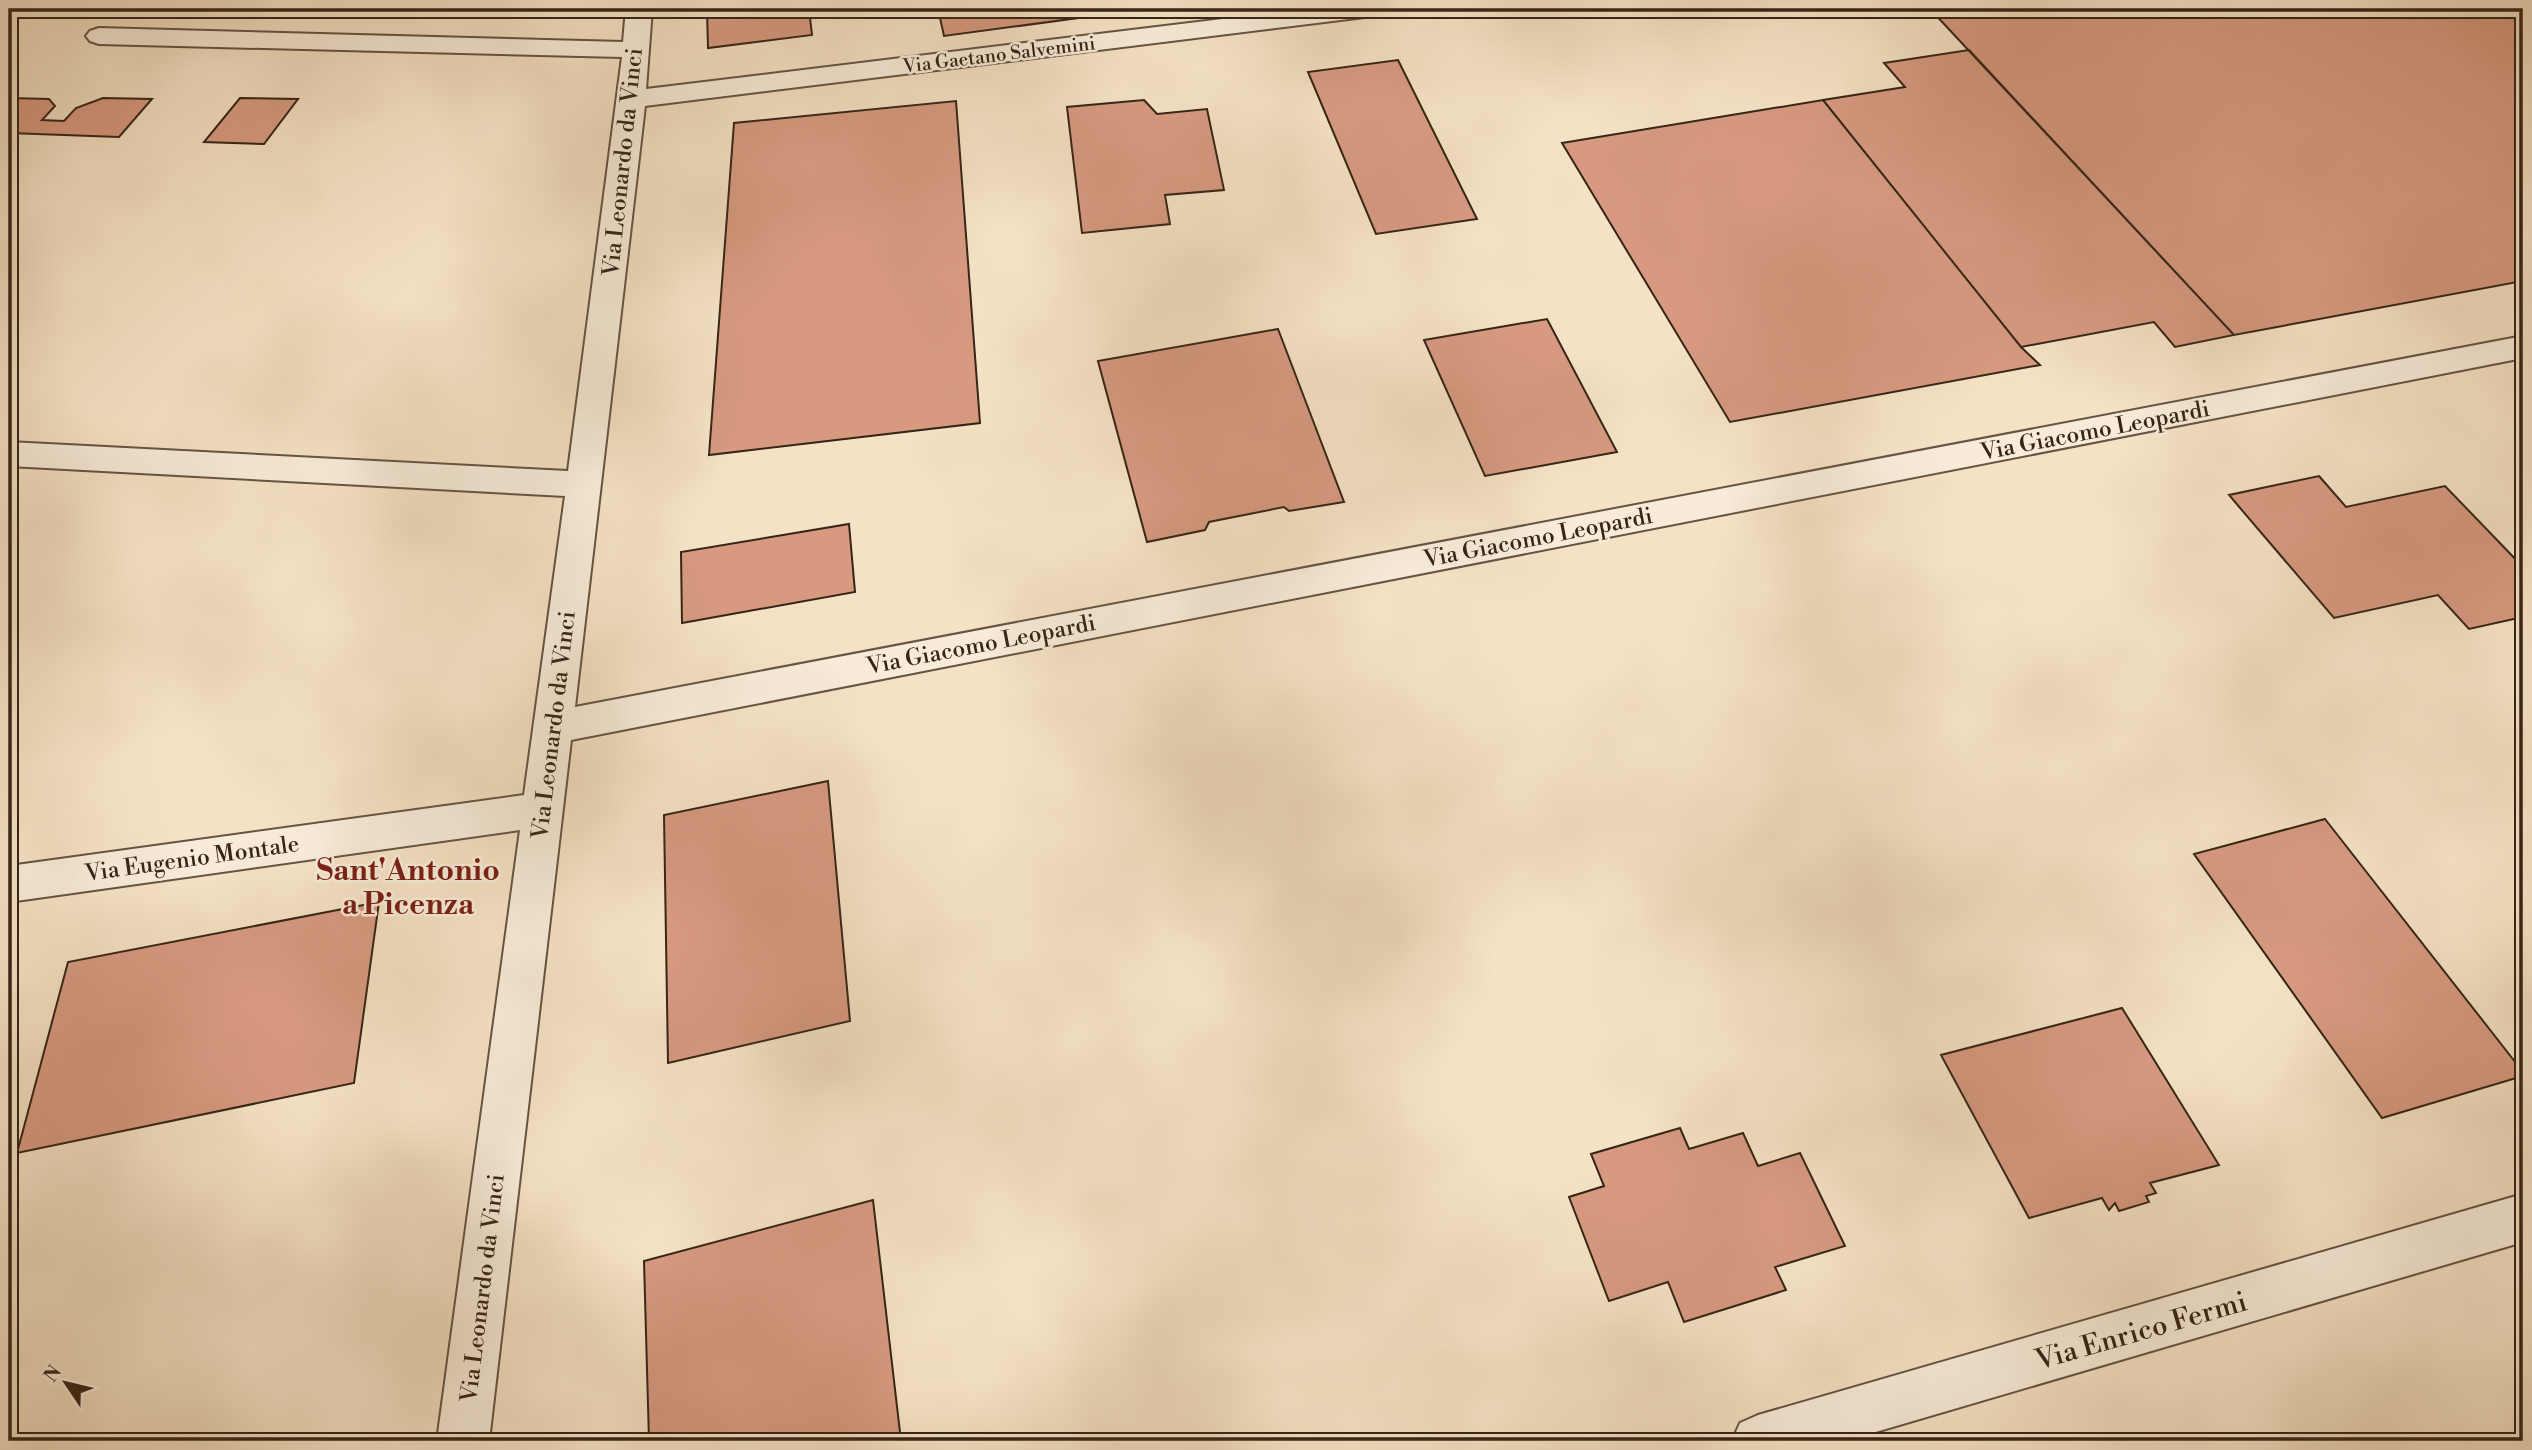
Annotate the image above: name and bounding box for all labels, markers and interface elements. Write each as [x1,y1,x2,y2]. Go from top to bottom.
street label: Via Gaetano Salvemini [901,31,1097,79]
street label: Via Leonardo da Vinci [597,46,649,279]
street label: Via Giacomo Leopardi [1977,395,2212,467]
street label: Via Giacomo Leopardi [1420,502,1655,574]
street label: Via Leonardo da Vinci [526,609,582,842]
street label: Via Giacomo Leopardi [863,609,1098,681]
street label: Via Eugenio Montale [82,830,301,888]
district label: Sant'Antonio a Picenza [316,852,500,924]
street label: Via Leonardo da Vinci [455,1172,511,1405]
street label: Via Enrico Fermi [2031,1285,2251,1379]
north arrow [32,1348,102,1418]
text: N [39,1361,67,1387]

